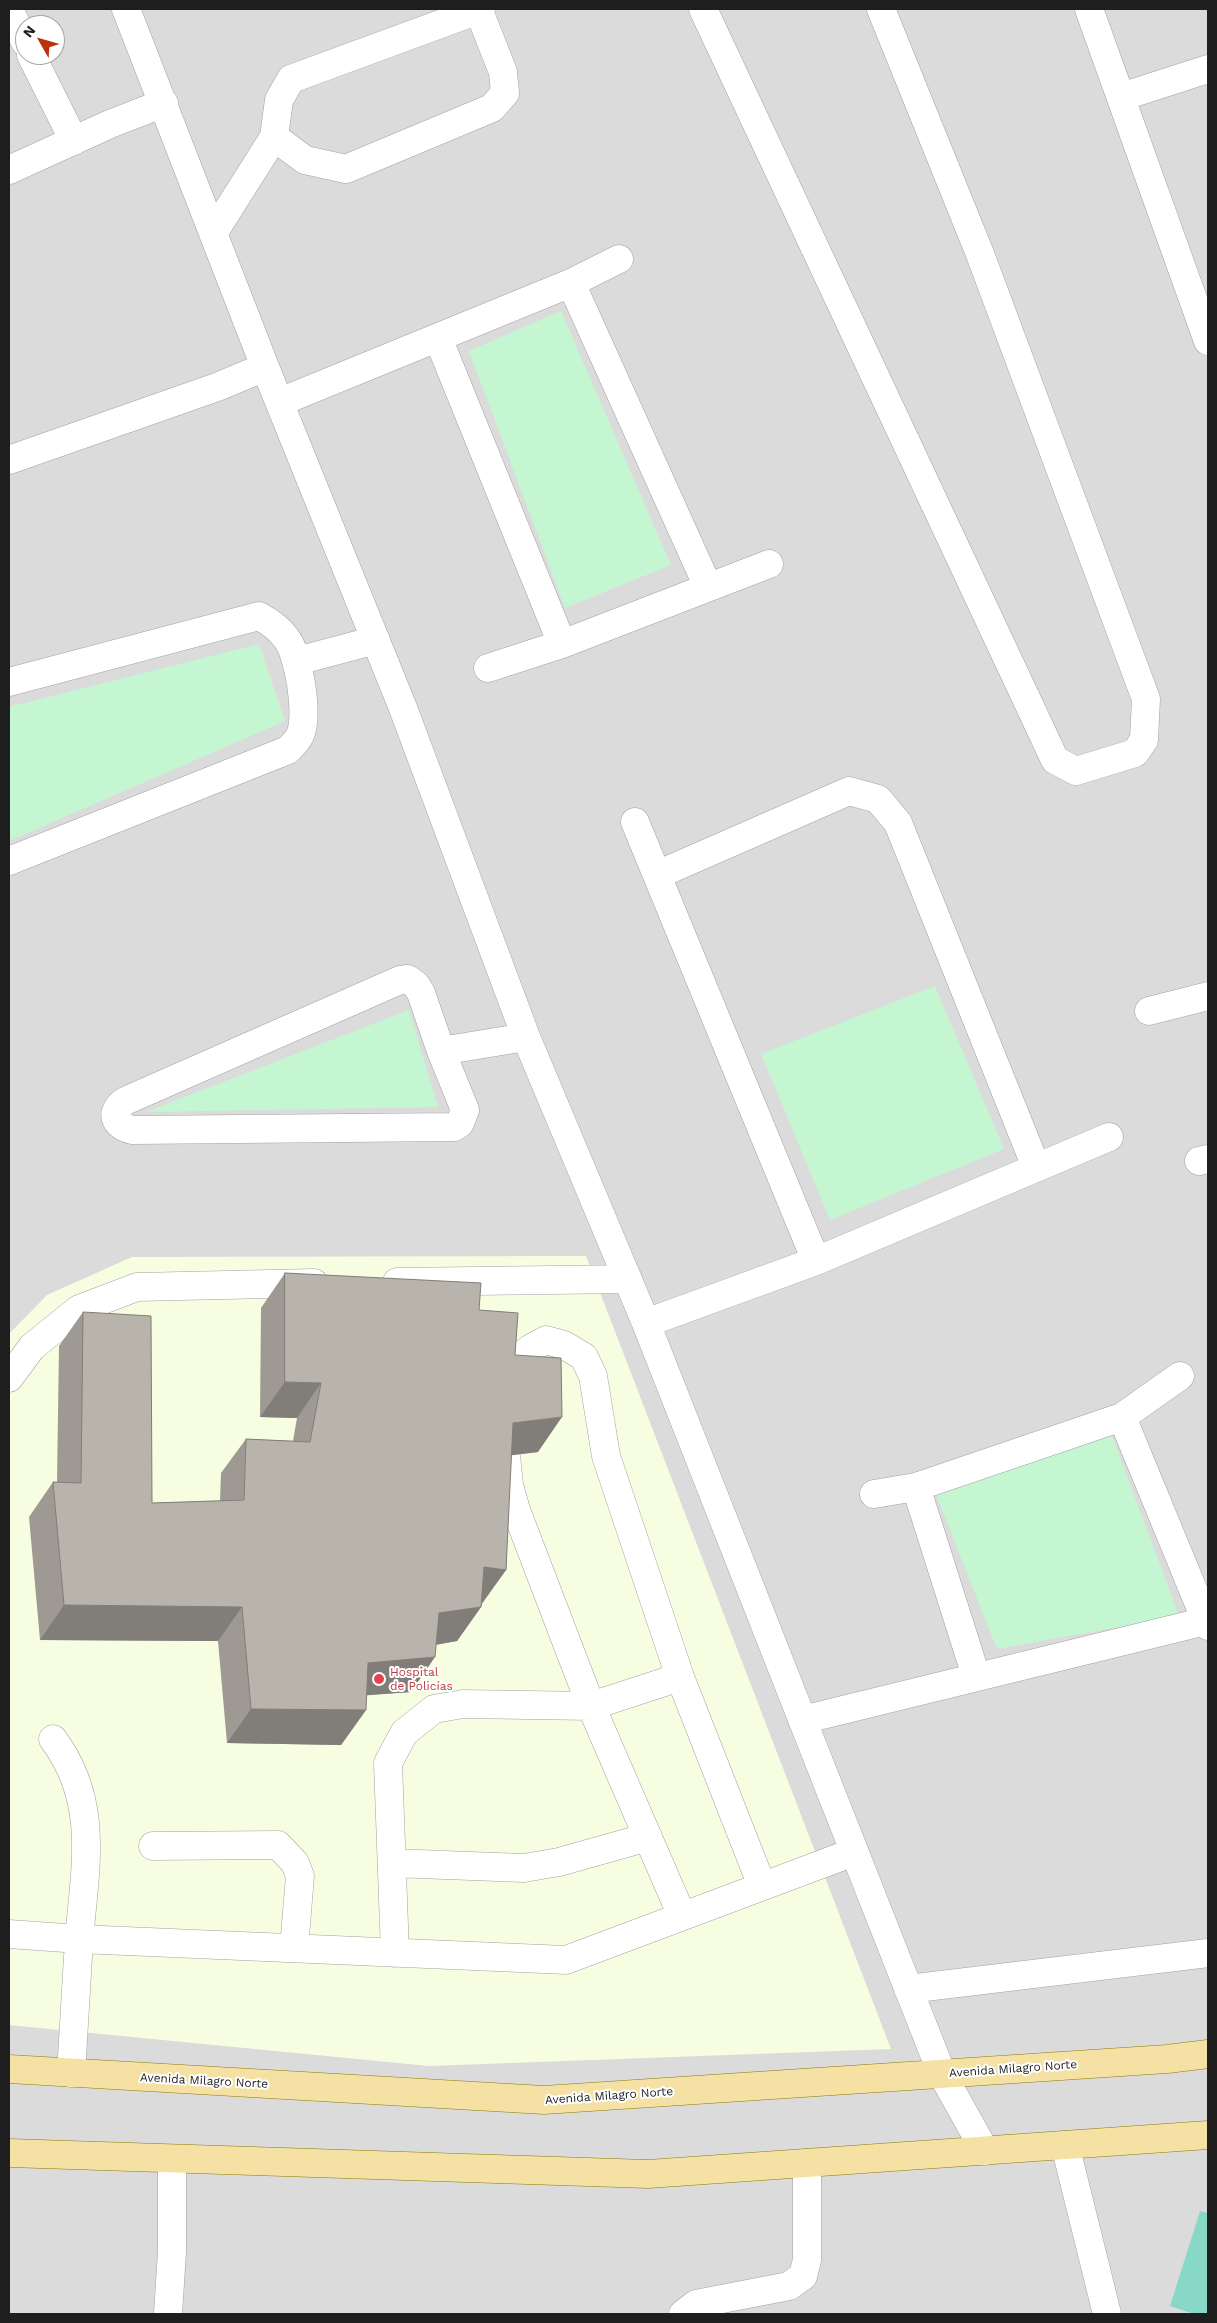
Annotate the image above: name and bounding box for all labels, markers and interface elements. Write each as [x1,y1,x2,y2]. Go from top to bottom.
north arrow [15,15,65,65]
text: N [19,22,38,40]
place label: Hospital de Policías [390,1665,453,1693]
marker: Hospital de Policías [372,1672,386,1686]
street label: Avenida Milagro Norte [948,2057,1078,2081]
street label: Avenida Milagro Norte [140,2070,268,2092]
street label: Avenida Milagro Norte [544,2084,674,2108]

